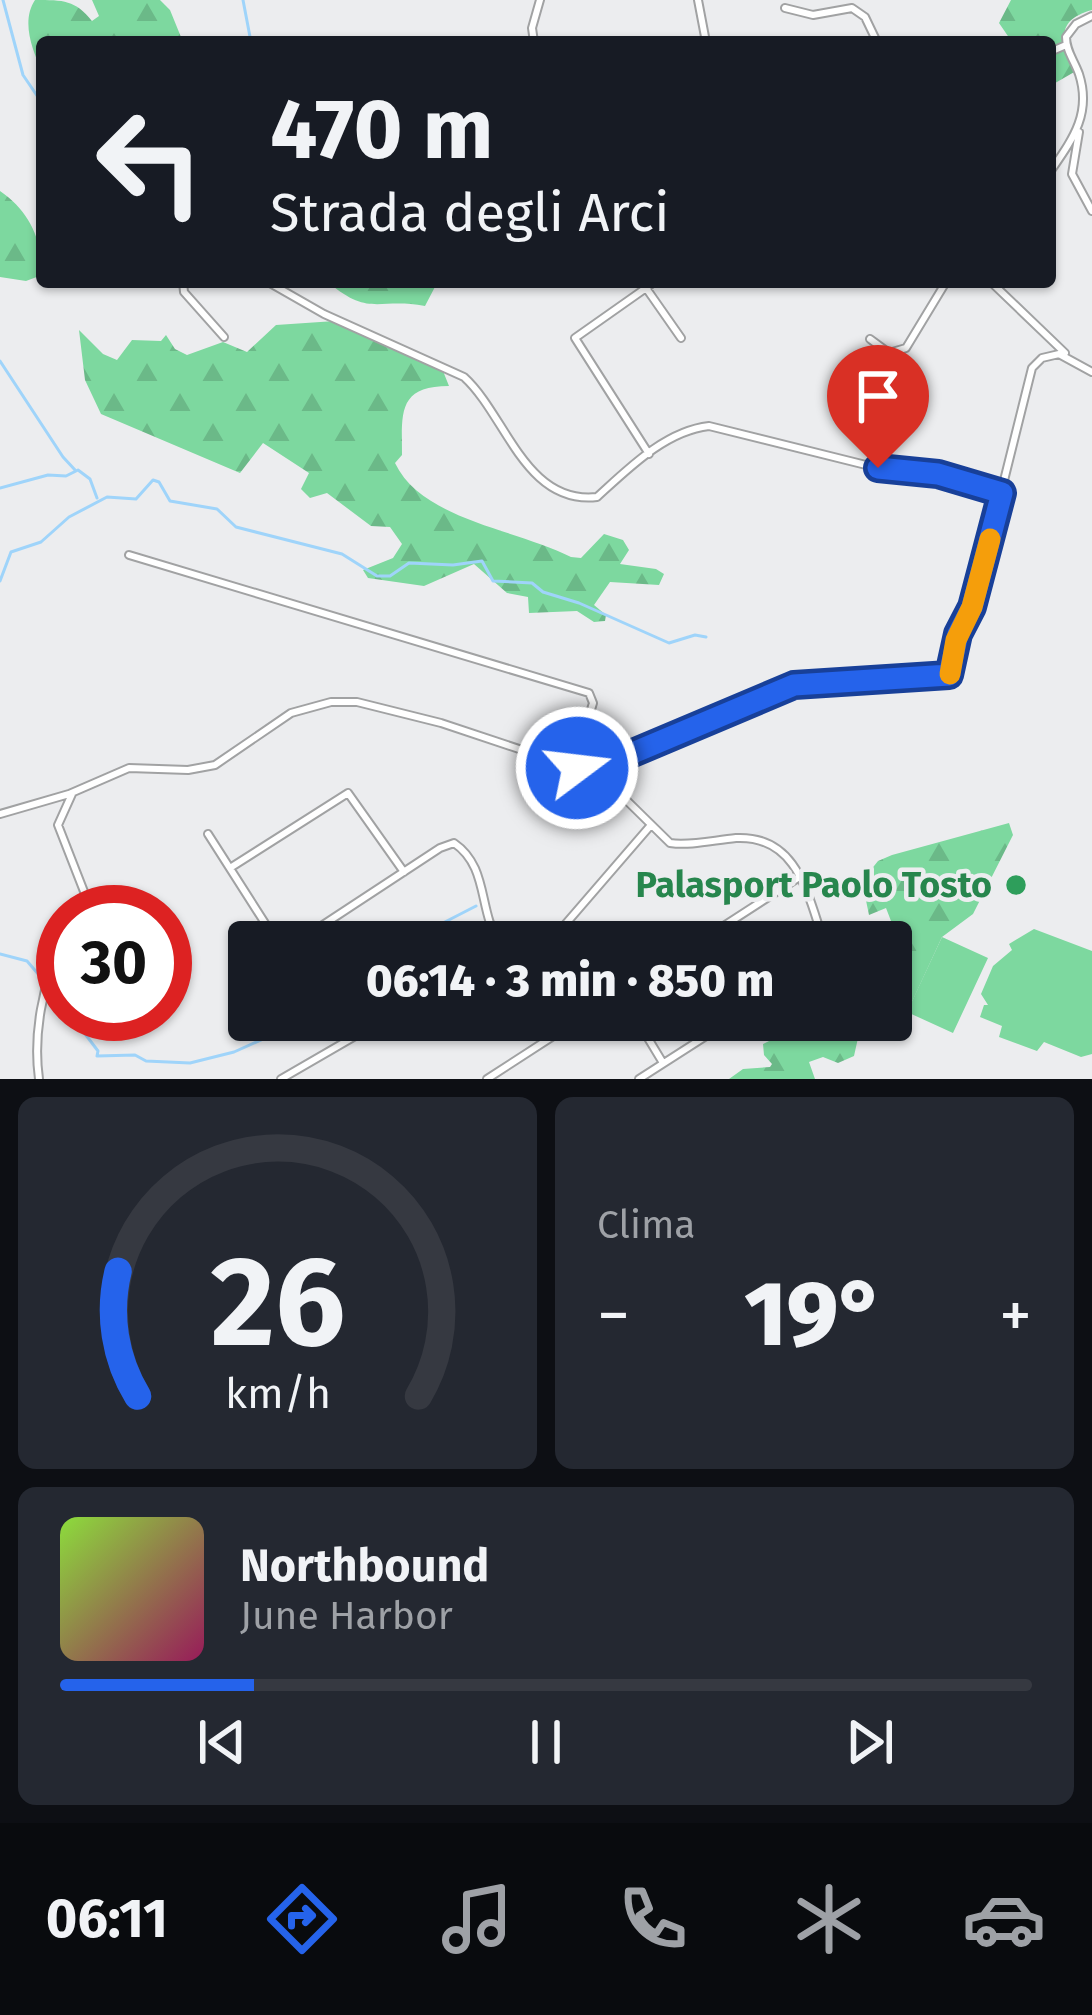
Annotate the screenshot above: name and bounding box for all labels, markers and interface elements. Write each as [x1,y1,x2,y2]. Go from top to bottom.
text: 470 m [270,79,494,180]
icon: left [72,84,228,240]
text: Strada degli Arci [270,181,670,245]
pin [827,345,929,468]
icon: arrive [845,363,911,429]
position arrow [514,705,640,831]
place label: Palasport Paolo Tosto [636,863,992,907]
marker: Palasport Paolo Tosto [1003,872,1029,898]
speed limit sign: 30 [36,885,192,1041]
text: 06:14 · 3 min · 850 m [366,954,774,1008]
text: Clima [597,1202,696,1248]
text: 26 [210,1228,345,1378]
text: 19° [744,1261,885,1369]
text: − [597,1276,630,1355]
text: + [999,1276,1032,1355]
text: km/h [224,1368,331,1419]
text: Northbound [240,1539,489,1593]
text: June Harbor [240,1593,453,1639]
icon: previous [189,1709,255,1775]
icon: pause [513,1709,579,1775]
icon: next [837,1709,903,1775]
icon: directions [260,1877,344,1961]
icon: music [435,1877,519,1961]
icon: phone [611,1877,695,1961]
icon: climate [787,1877,871,1961]
icon: car [962,1877,1046,1961]
text: 06:11 [46,1887,168,1951]

